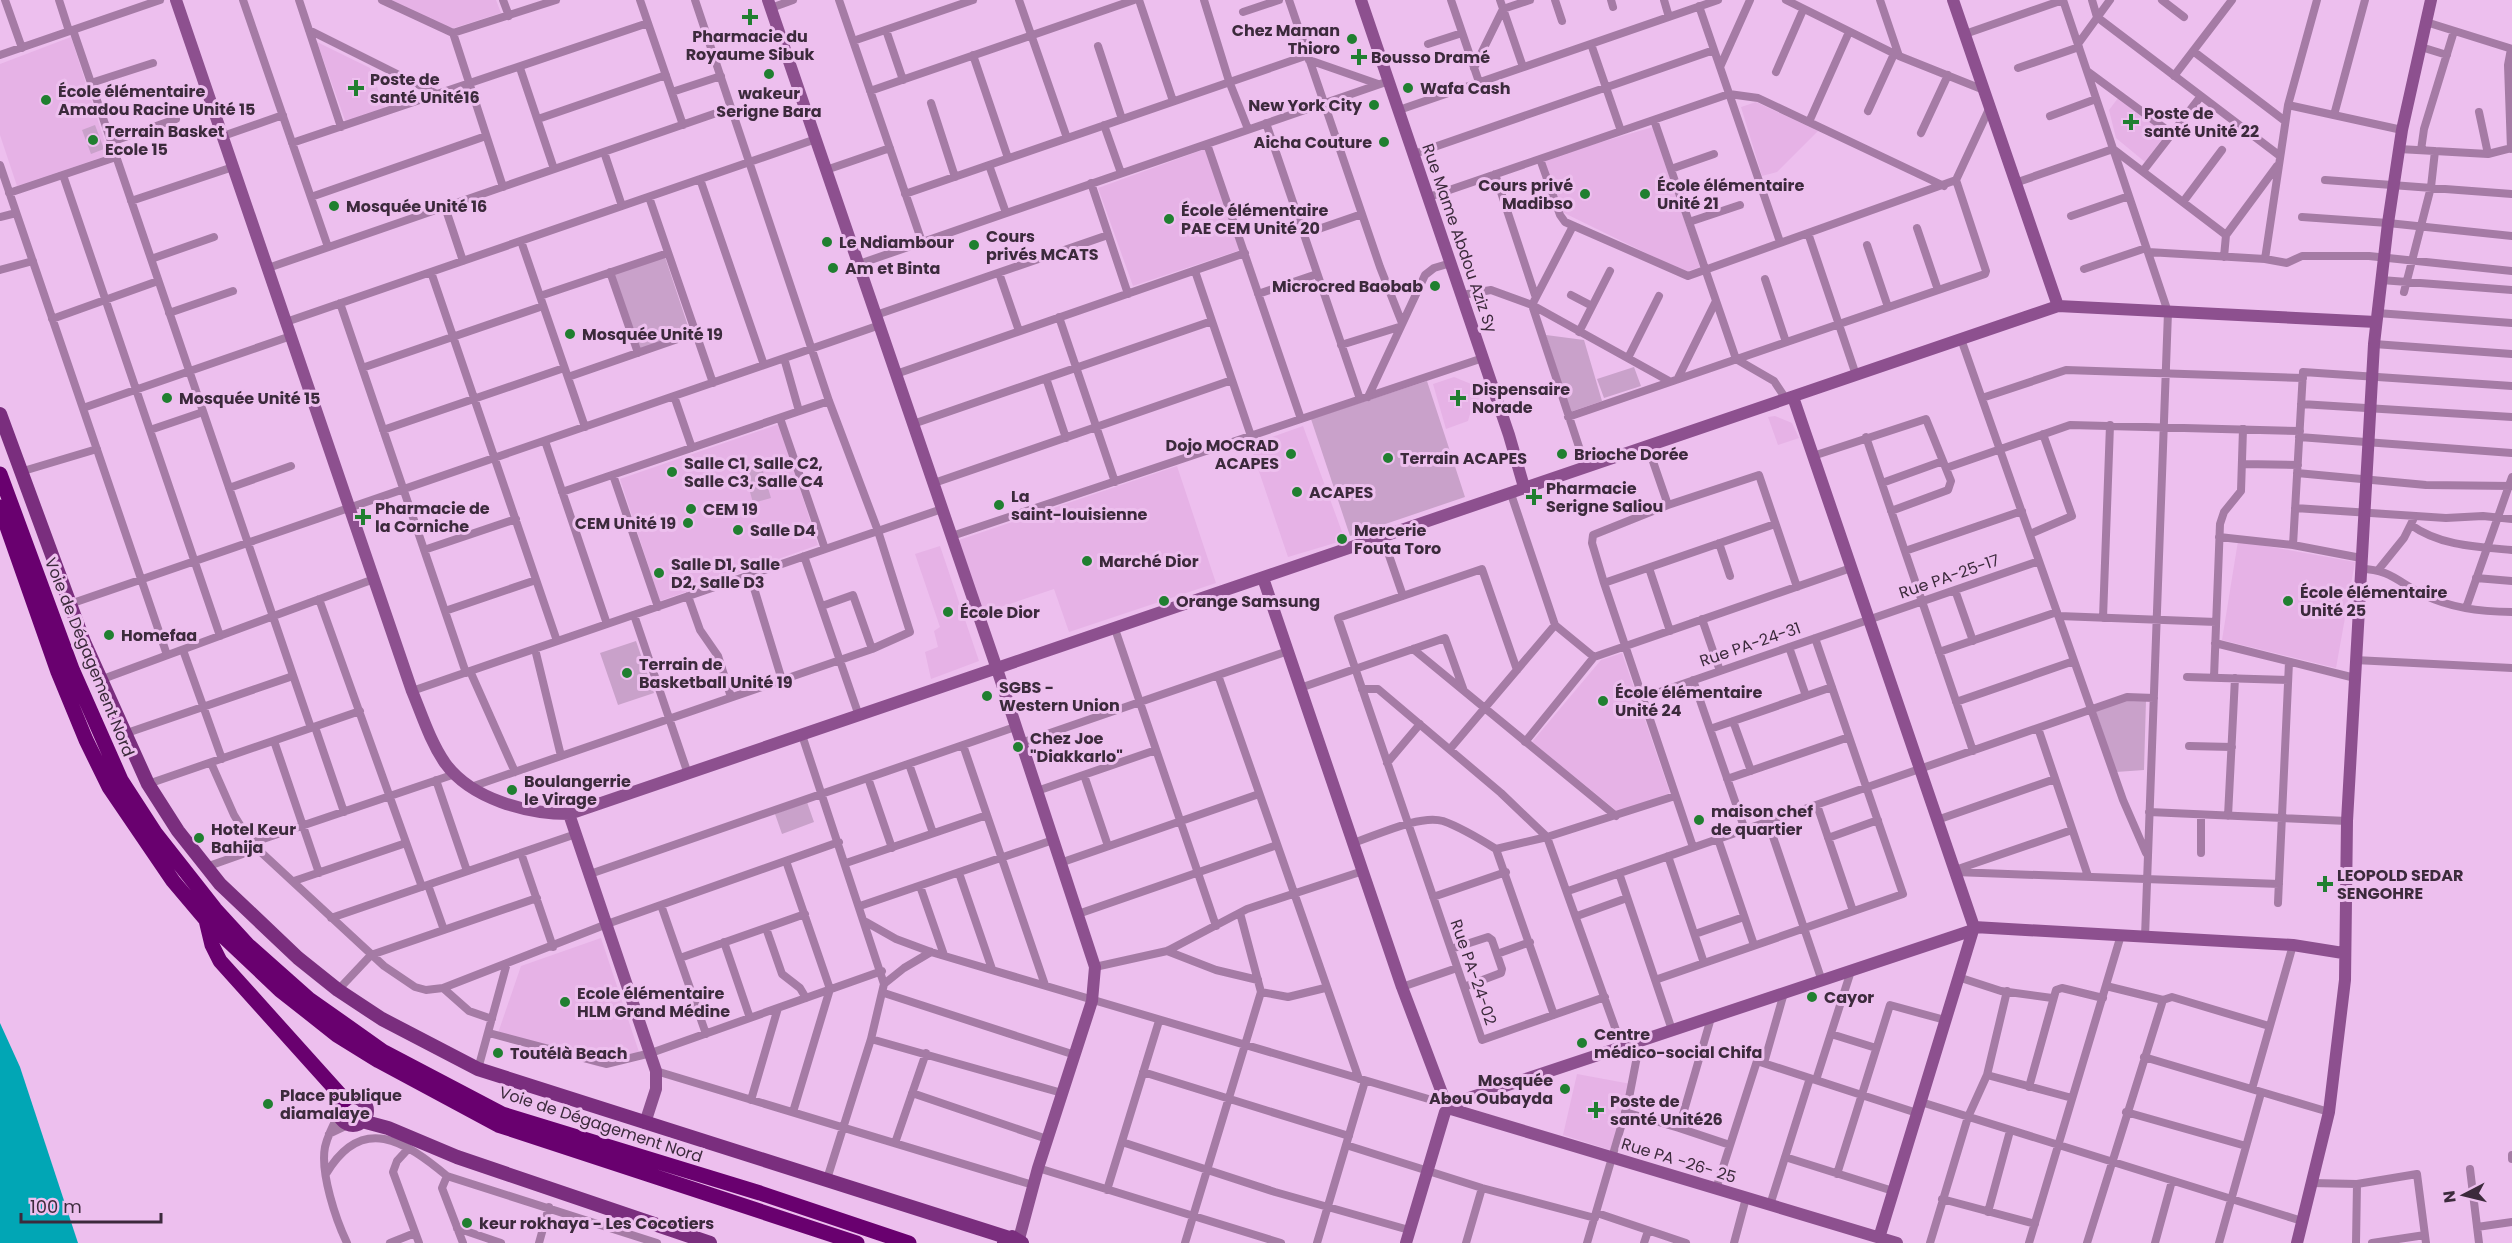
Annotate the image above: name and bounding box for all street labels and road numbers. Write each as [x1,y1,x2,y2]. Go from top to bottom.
street label: Rue Mame Abdou Aziz Sy [1416,141,1503,336]
street label: Rue PA-25-17 [1896,548,2003,604]
street label: Voie de Dégagement Nord [39,554,140,760]
street label: Rue PA-24-31 [1696,616,1804,673]
street label: Rue PA-24-02 [1445,916,1502,1028]
street label: Voie de Dégagement Nord [496,1081,706,1168]
street label: Rue PA -26- 25 [1619,1132,1739,1189]

